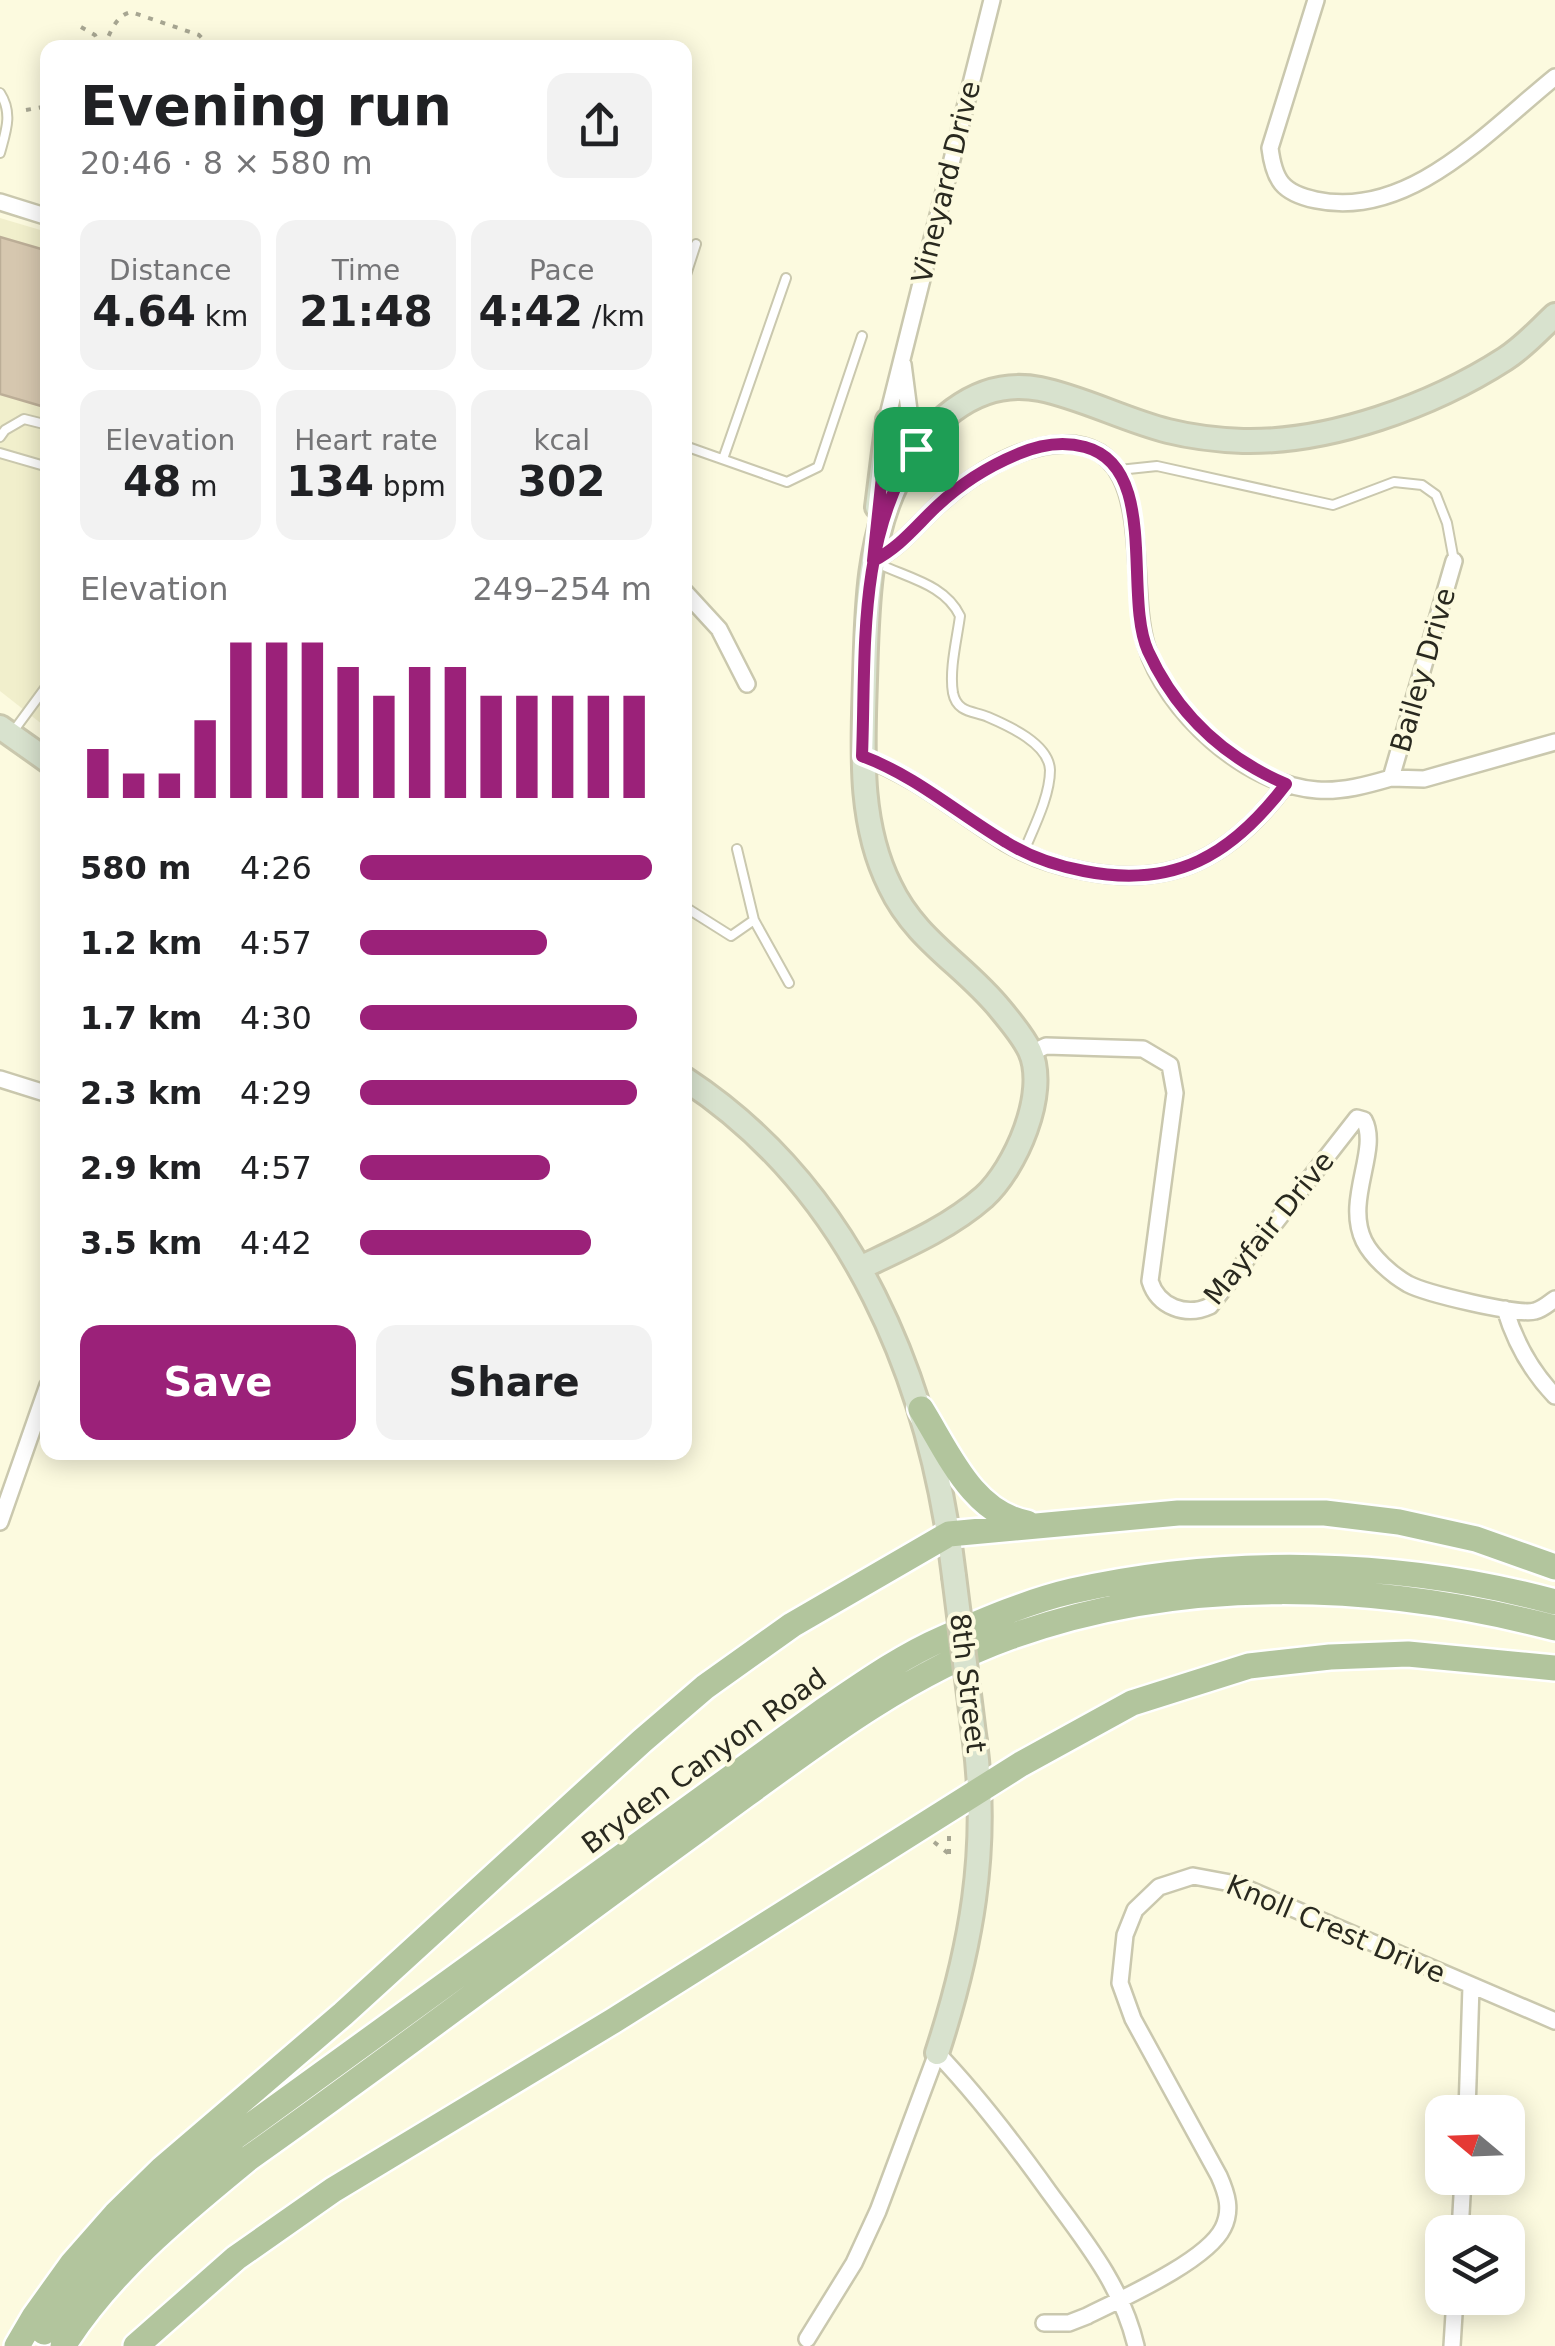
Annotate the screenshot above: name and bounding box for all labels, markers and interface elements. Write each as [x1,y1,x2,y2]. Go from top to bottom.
button: share [547,73,652,178]
text: Evening run [80,74,452,138]
street label: Vineyard Drive [905,77,987,287]
text: 20:46 · 8 × 580 m [80,144,373,182]
text: Distance [109,254,232,287]
text: Time [332,254,400,287]
text: Pace [529,254,594,287]
text: 4.64 [92,287,196,336]
text: 21:48 [299,287,433,336]
text: 4:42 [479,287,583,336]
text: km [196,300,248,333]
text: /km [583,300,645,333]
pin [874,407,959,492]
icon: arrive [889,422,944,477]
text: Elevation [105,424,235,457]
text: Heart rate [294,424,438,457]
text: kcal [533,424,590,457]
text: 48 [123,457,181,506]
text: 134 [286,457,374,506]
text: 302 [518,457,606,506]
text: m [181,470,218,503]
text: bpm [374,470,446,503]
text: Elevation [80,570,229,608]
text: 249–254 m [473,570,652,608]
street label: Bailey Drive [1384,584,1462,756]
text: 580 m [80,849,191,887]
text: 4:26 [240,849,312,887]
text: 1.2 km [80,924,202,962]
text: 4:57 [240,924,312,962]
text: 1.7 km [80,999,202,1037]
text: 4:30 [240,999,312,1037]
text: 2.3 km [80,1074,202,1112]
text: 4:29 [240,1074,312,1112]
street label: Mayfair Drive [1197,1145,1341,1311]
text: 2.9 km [80,1149,202,1187]
text: 4:57 [240,1149,312,1187]
text: 3.5 km [80,1224,202,1262]
text: 4:42 [240,1224,312,1262]
button: Save [80,1325,356,1440]
button: Share [376,1325,652,1440]
street label: 8th Street [943,1611,993,1755]
street label: Bryden Canyon Road [575,1661,833,1861]
street label: Knoll Crest Drive [1222,1868,1450,1990]
north arrow [1425,2095,1525,2195]
map controls [1425,2095,1525,2315]
button: layers [1425,2215,1525,2315]

